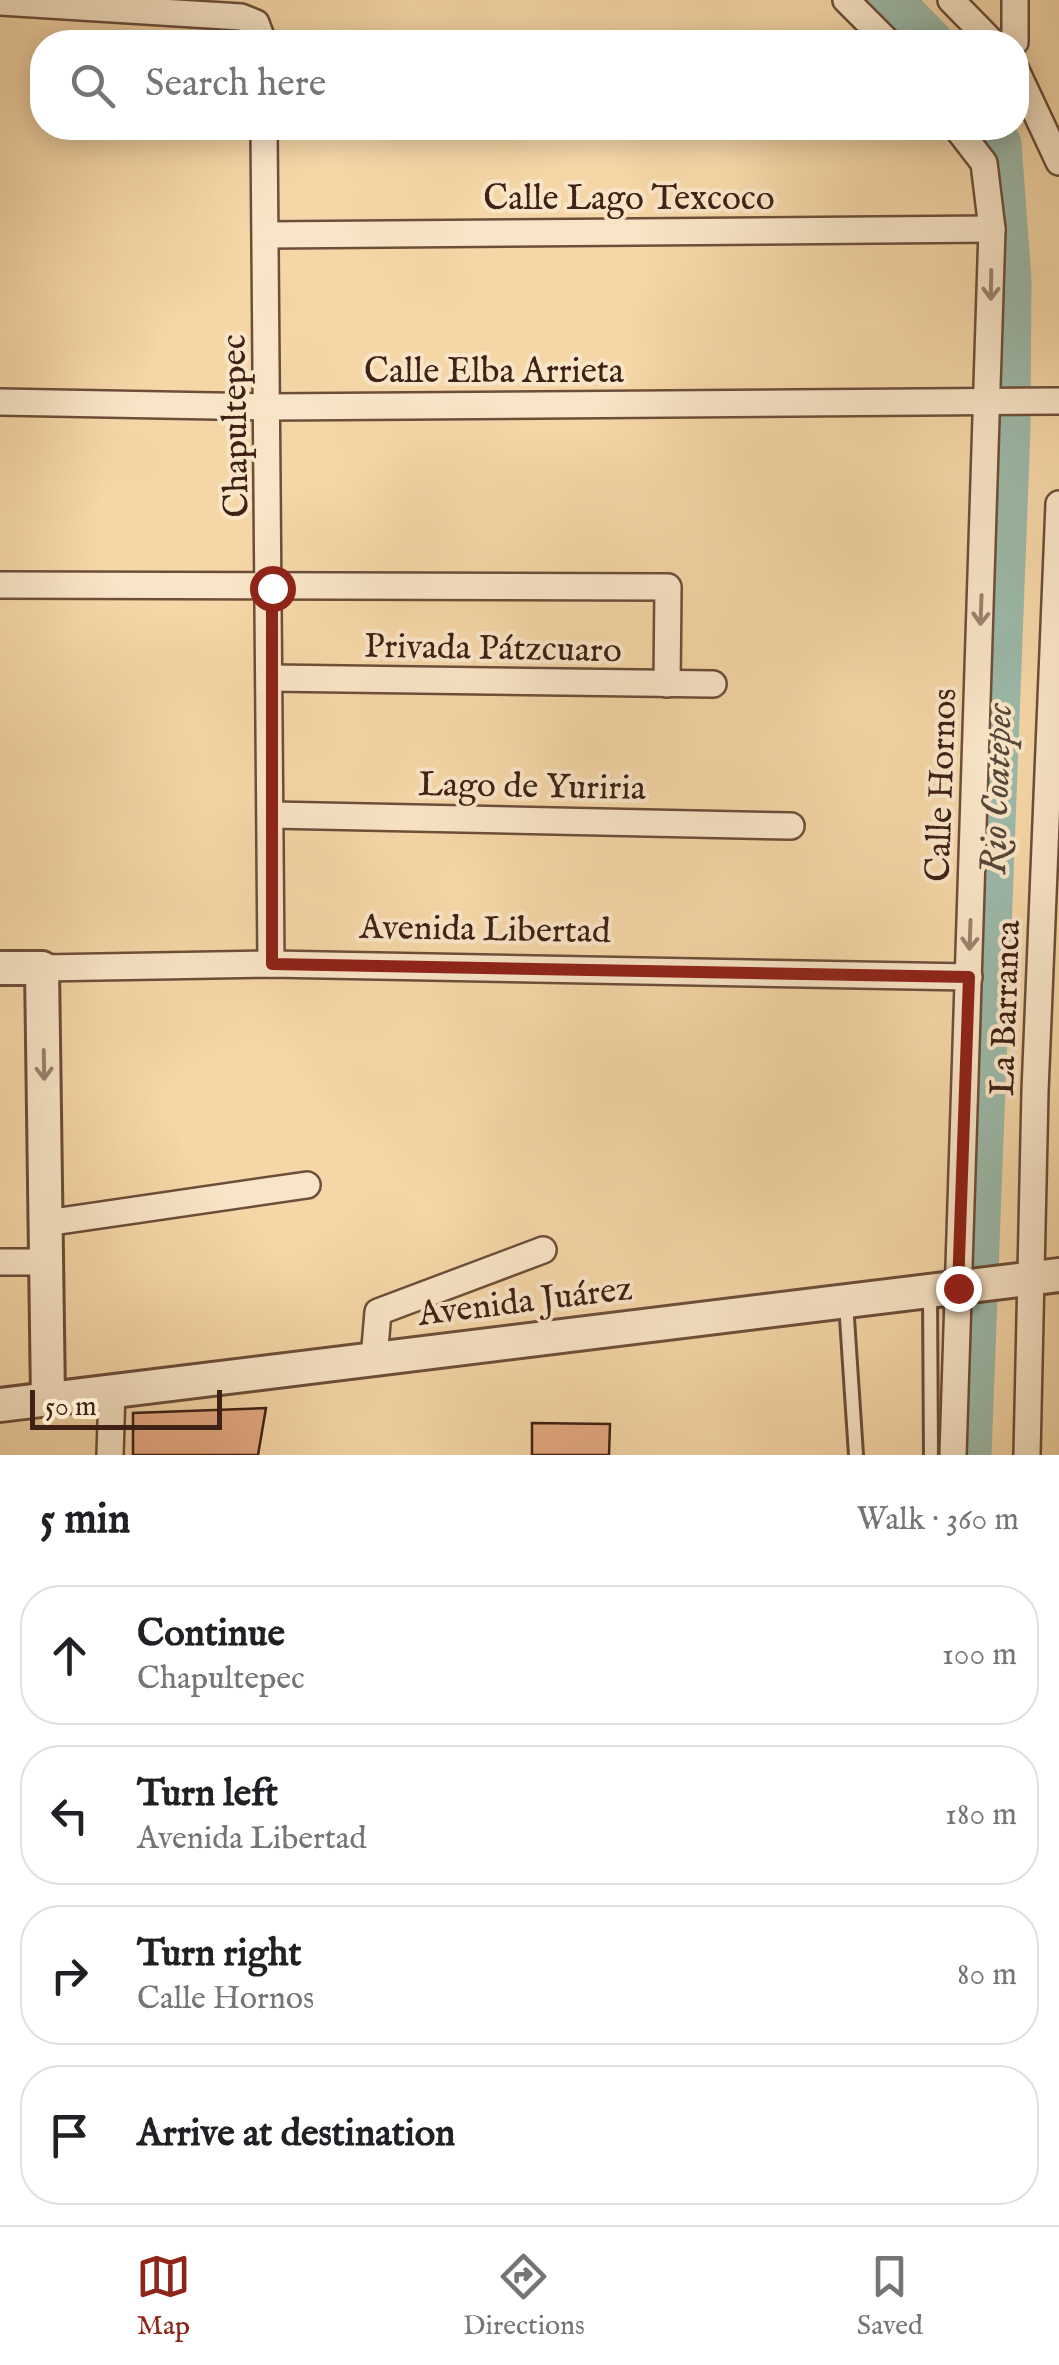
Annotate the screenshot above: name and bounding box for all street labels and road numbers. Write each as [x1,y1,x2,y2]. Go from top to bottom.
street label: Calle Lago Texcoco [483,177,775,222]
street label: Chapultepec [212,334,261,518]
street label: Calle Elba Arrieta [364,350,625,395]
street label: Privada Pátzcuaro [364,625,622,674]
street label: Calle Hornos [917,687,968,883]
street label: Lago de Yuriria [418,763,647,812]
street label: Avenida Libertad [358,906,611,955]
street label: La Barranca [981,919,1032,1097]
street label: Avenida Juárez [415,1267,635,1338]

